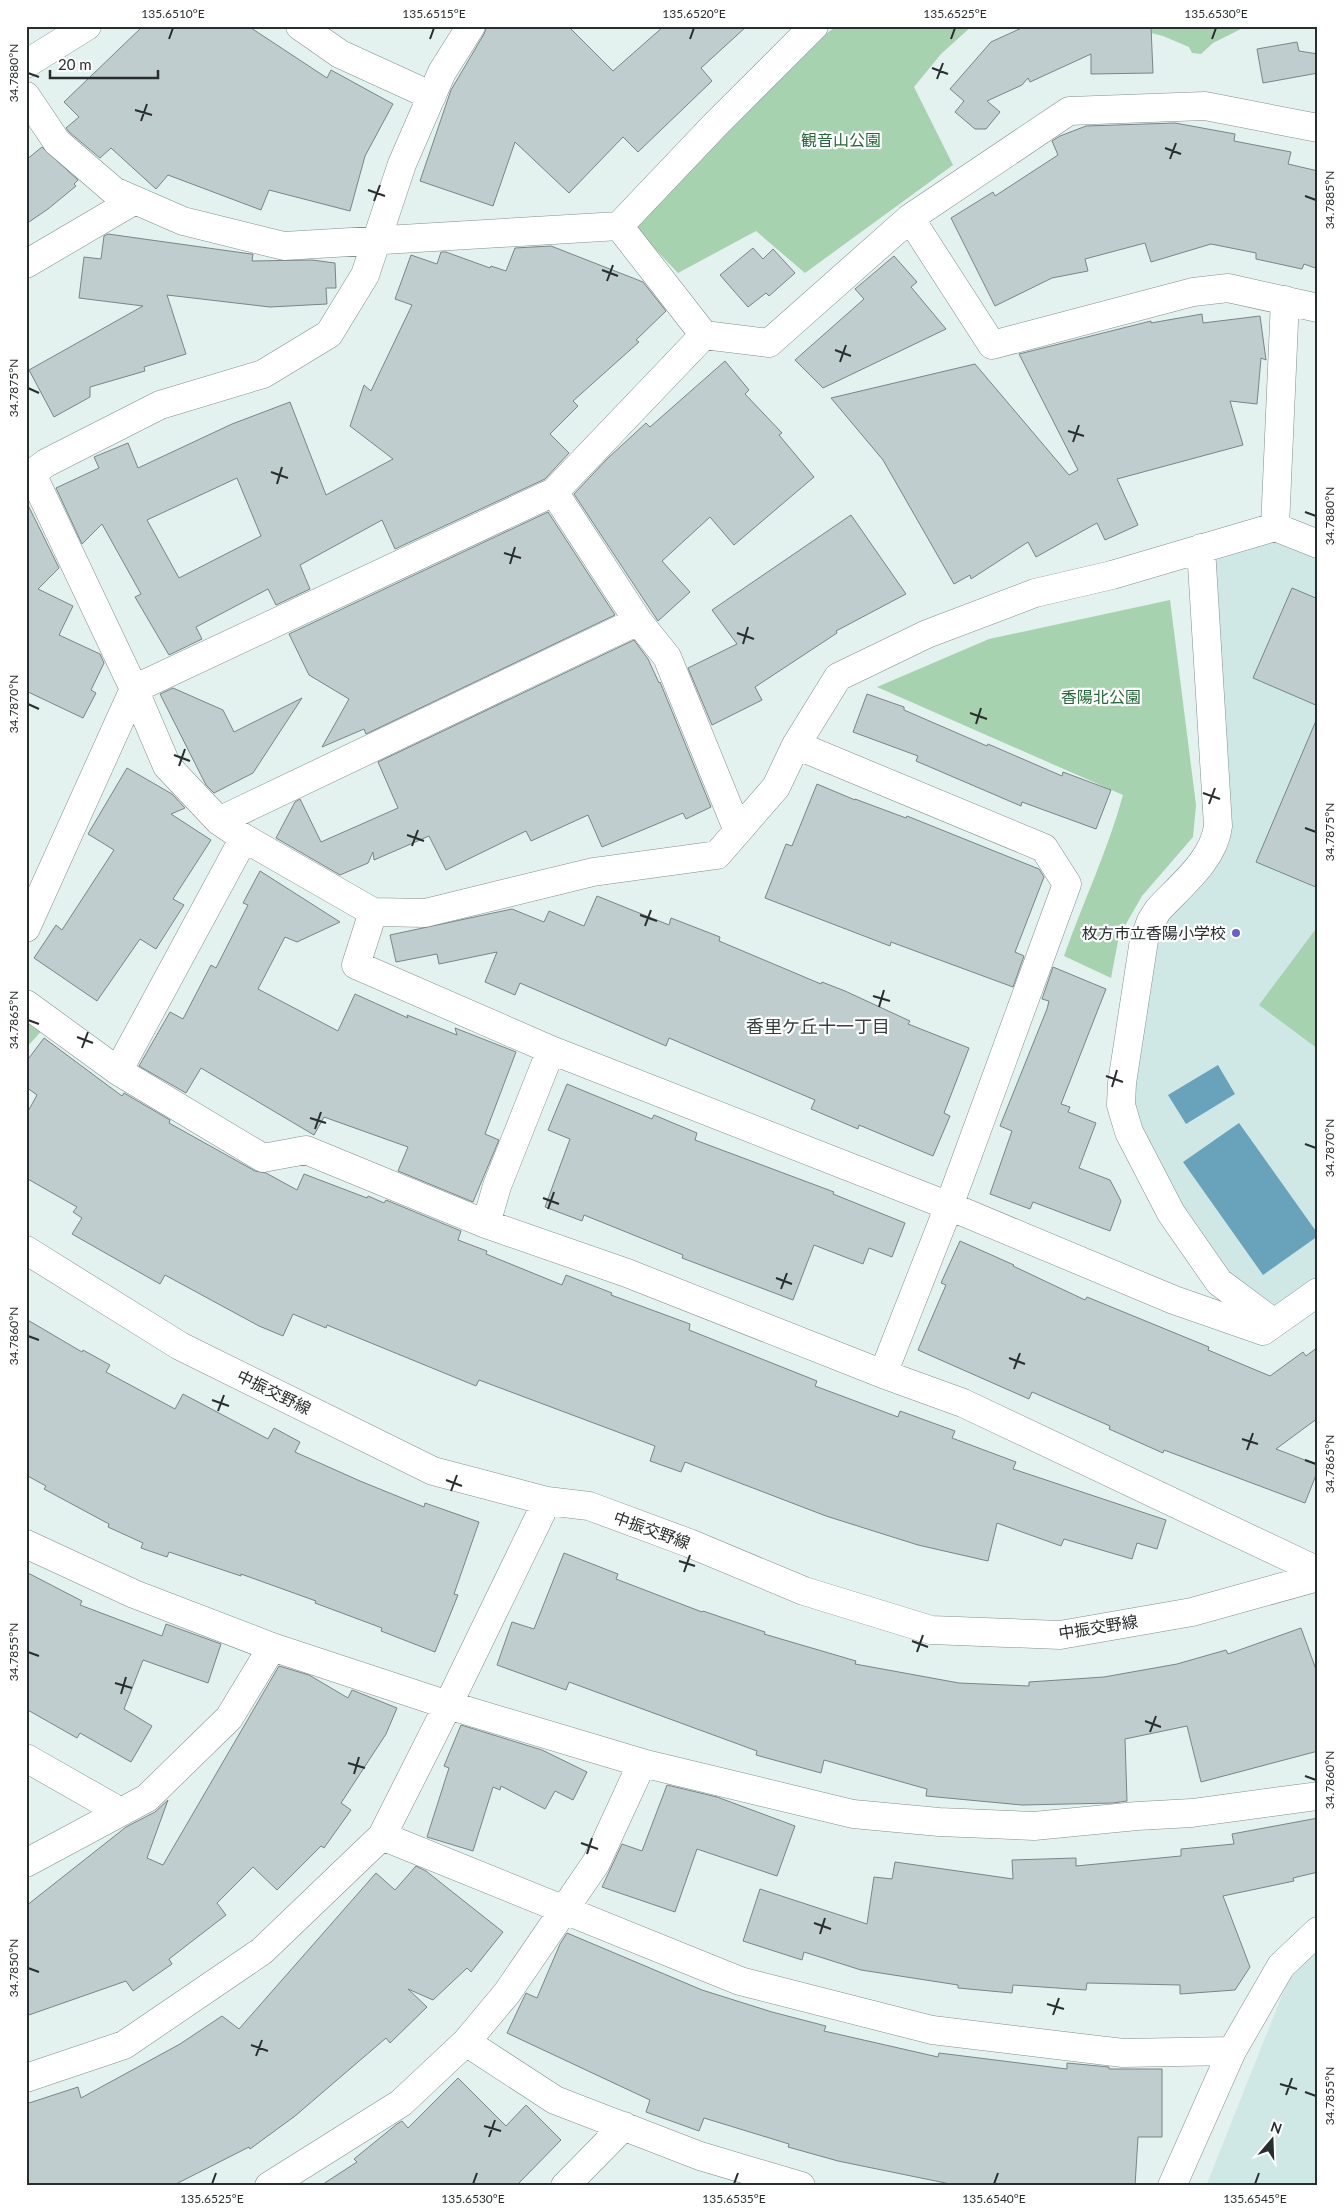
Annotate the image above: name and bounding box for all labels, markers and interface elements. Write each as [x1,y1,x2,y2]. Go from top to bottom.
text: 135.6510°E [141,6,205,21]
text: 135.6515°E [402,6,466,21]
text: 135.6520°E [662,6,726,21]
text: 135.6525°E [923,6,987,21]
text: 135.6530°E [1184,6,1248,21]
text: 34.7880°N [6,44,21,102]
scale bar [50,48,158,80]
text: 20 m [58,55,92,73]
park label: 観音山公園 [801,130,881,149]
text: 34.7885°N [1322,171,1337,229]
text: 34.7875°N [6,359,21,417]
text: 34.7880°N [1322,487,1337,545]
text: 34.7870°N [6,675,21,733]
park label: 香陽北公園 [1061,687,1141,706]
text: 34.7875°N [1322,803,1337,861]
place label: 枚方市立香陽小学校 [1082,923,1226,942]
marker: 枚方市立香陽小学校 [1230,927,1242,939]
text: 34.7865°N [6,991,21,1049]
district label: 香里ケ丘十一丁目 [746,1015,890,1037]
text: 34.7870°N [1322,1119,1337,1177]
text: 34.7860°N [6,1307,21,1365]
street label: 中振交野線 [234,1365,314,1418]
text: 34.7865°N [1322,1435,1337,1493]
street label: 中振交野線 [611,1507,693,1552]
street label: 中振交野線 [1057,1611,1139,1642]
text: 34.7855°N [6,1623,21,1681]
text: 34.7860°N [1322,1751,1337,1809]
text: 34.7850°N [6,1939,21,1997]
text: 34.7855°N [1322,2067,1337,2125]
north arrow [1246,2114,1296,2164]
text: N [1269,2117,1284,2137]
text: 135.6525°E [180,2191,244,2206]
text: 135.6530°E [441,2191,505,2206]
text: 135.6535°E [702,2191,766,2206]
text: 135.6540°E [962,2191,1026,2206]
text: 135.6545°E [1223,2191,1287,2206]

